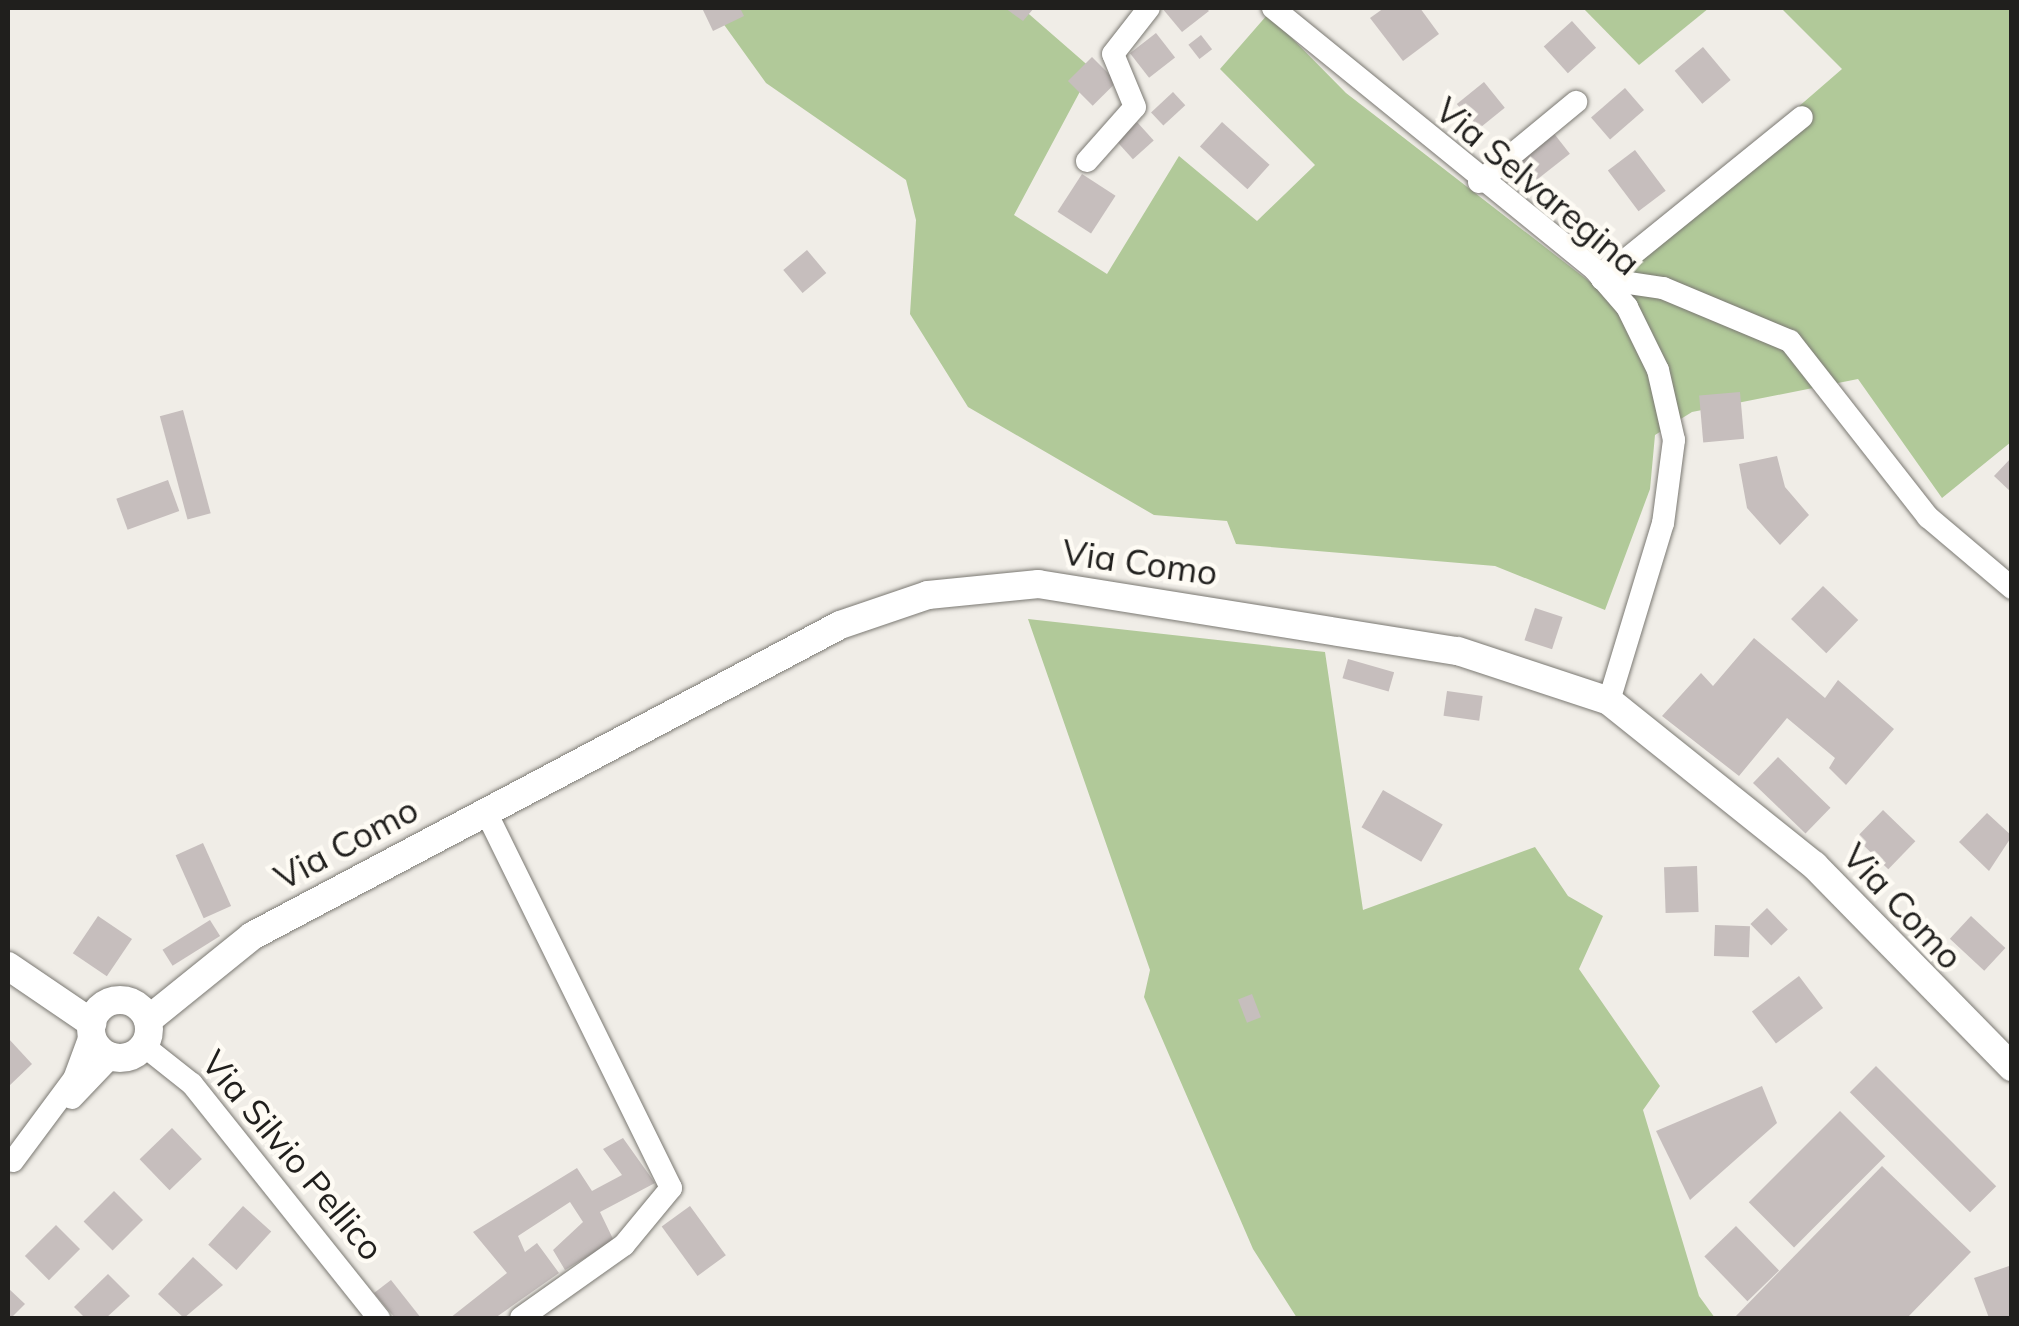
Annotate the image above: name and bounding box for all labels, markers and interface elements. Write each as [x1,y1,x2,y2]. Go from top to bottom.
street label: Via Selvaregina [1427,88,1649,284]
street label: Via Como [1060,530,1220,594]
street label: Via Como [267,788,425,898]
street label: Via Como [1834,835,1972,977]
street label: Via Silvio Pellico [193,1042,393,1268]

